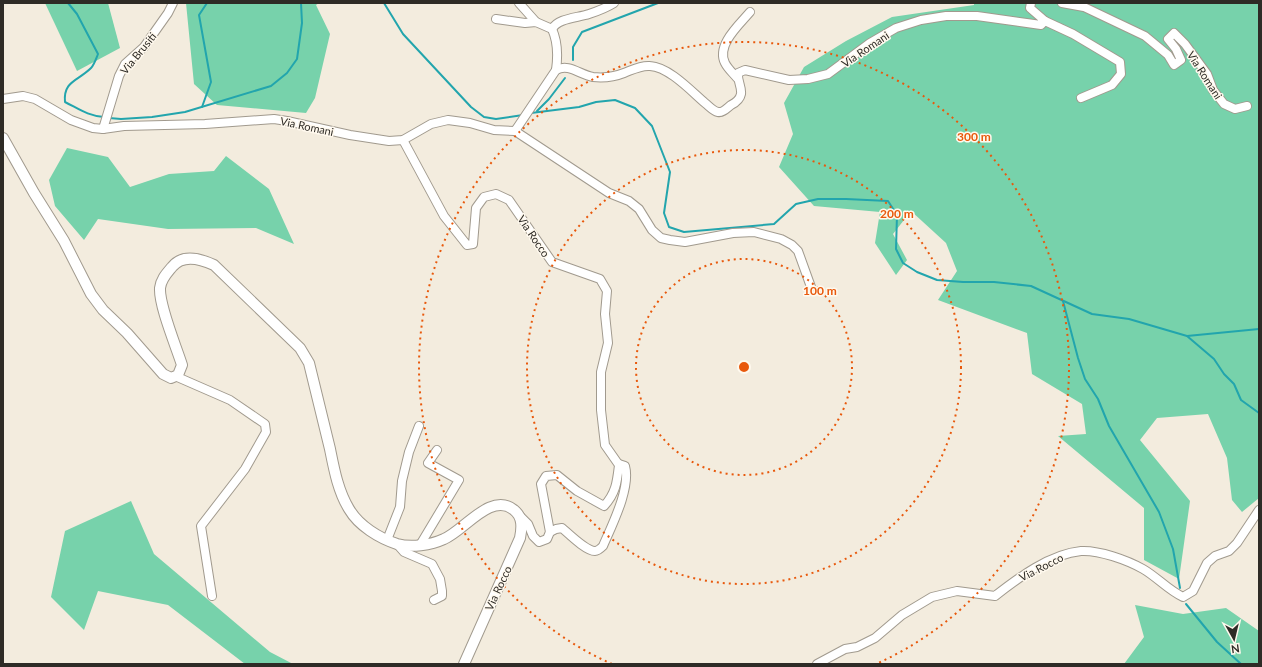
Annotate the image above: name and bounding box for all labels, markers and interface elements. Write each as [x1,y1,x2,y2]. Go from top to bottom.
street label: Via Romani [839,28,891,70]
street label: Via Brusiti [117,29,159,76]
street label: Via Romani [1185,49,1225,102]
street label: Via Romani [279,114,335,138]
text: 300 m [957,129,991,144]
text: 200 m [880,206,914,221]
street label: Via Rocco [515,213,553,259]
text: 100 m [803,283,837,298]
centre of rings [737,360,751,374]
street label: Via Rocco [1017,550,1065,584]
street label: Via Rocco [482,564,514,612]
north arrow [1214,619,1254,659]
text: N [1230,642,1241,656]

